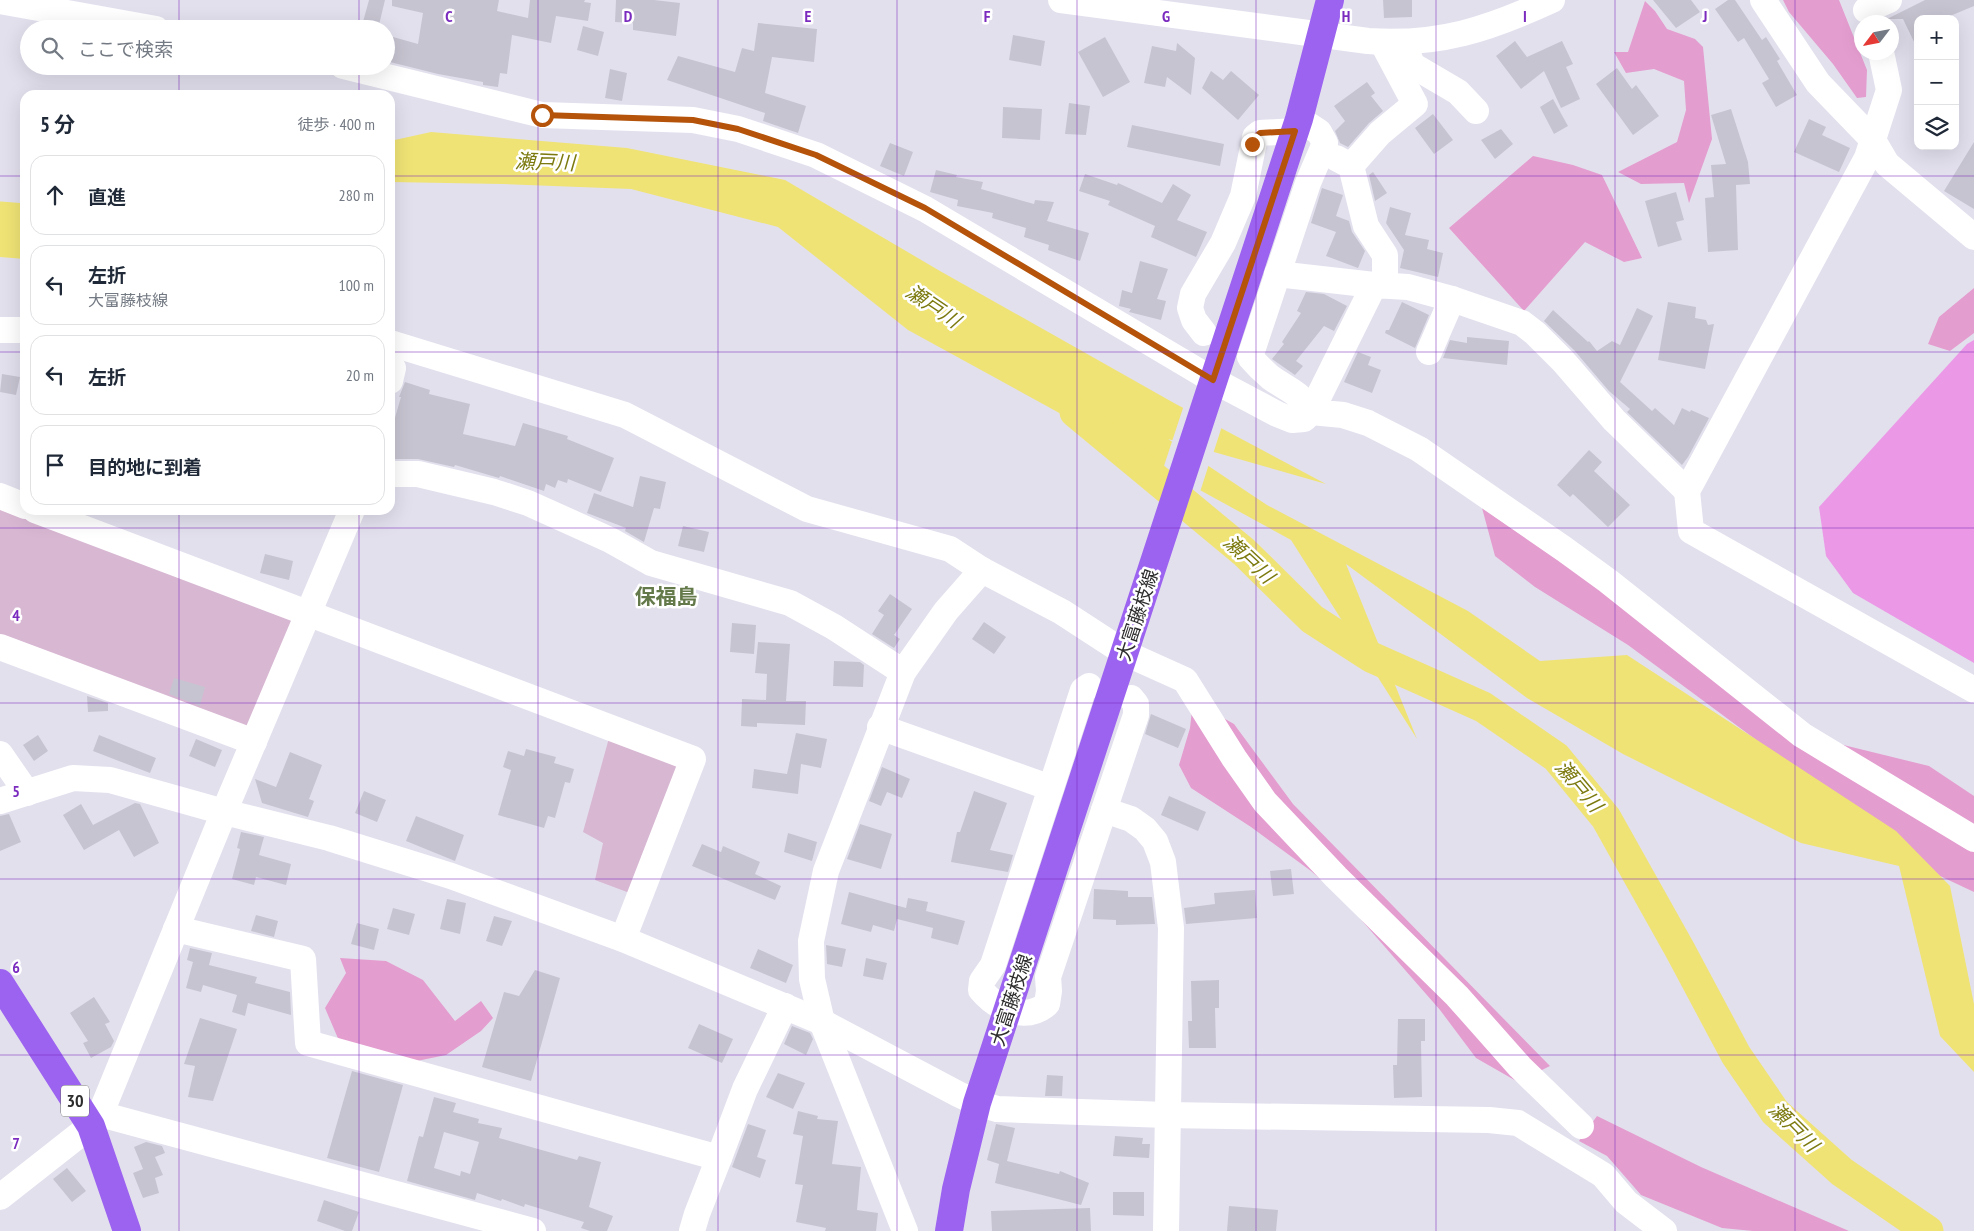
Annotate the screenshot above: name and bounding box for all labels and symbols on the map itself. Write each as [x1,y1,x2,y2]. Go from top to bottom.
text: C [445,6,453,26]
text: D [624,6,633,26]
text: E [805,6,812,26]
text: F [984,6,991,26]
text: G [1162,6,1170,26]
text: H [1342,6,1350,26]
text: I [1523,6,1527,26]
text: J [1702,6,1707,26]
north arrow [1854,15,1899,60]
route start [531,104,554,127]
route end [1241,133,1264,156]
water label: 瀬戸川 [515,148,577,176]
water label: 瀬戸川 [901,278,967,335]
water label: 瀬戸川 [1218,529,1281,590]
street label: 大富藤枝線 [1111,566,1163,664]
district label: 保福島 [635,583,698,610]
text: 4 [12,605,20,625]
water label: 瀬戸川 [1550,755,1610,819]
text: 5 [12,781,20,801]
street label: 大富藤枝線 [985,951,1037,1049]
text: 6 [12,957,20,977]
road number: 30 [61,1086,89,1116]
water label: 瀬戸川 [1764,1097,1826,1159]
text: 7 [12,1133,20,1153]

